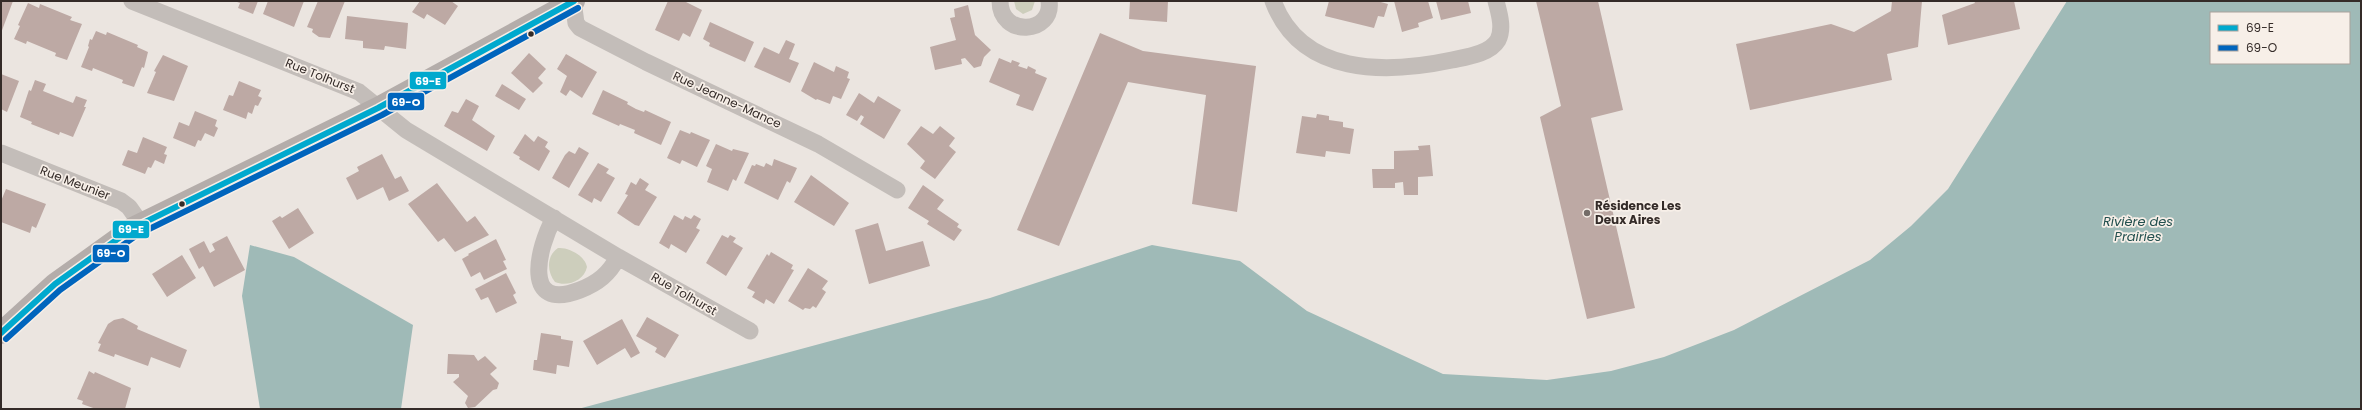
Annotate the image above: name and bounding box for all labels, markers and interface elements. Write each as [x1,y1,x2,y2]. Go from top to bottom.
legend [2210,12,2350,64]
text: 69-E [2246,19,2274,36]
unlabelled marker [526,29,536,39]
text: 69-O [2246,39,2277,56]
street label: Rue Tolhurst [283,54,357,97]
street label: Rue Jeanne-Mance [670,67,784,132]
line badge: 69-E [409,71,447,90]
text: 69-E [415,73,441,89]
line badge: 69-O [387,92,425,111]
text: 69-O [392,94,421,110]
street label: Rue Meunier [38,161,113,204]
place label: Résidence Les Deux Aires [1595,197,1681,228]
unlabelled marker [177,199,187,209]
marker: Résidence Les Deux Aires [1582,208,1592,218]
water label: Rivière des Prairies [2103,212,2173,246]
line badge: 69-E [112,220,150,239]
text: 69-E [118,221,144,237]
line badge: 69-O [92,244,130,263]
text: 69-O [97,245,126,261]
street label: Rue Tolhurst [648,268,720,319]

